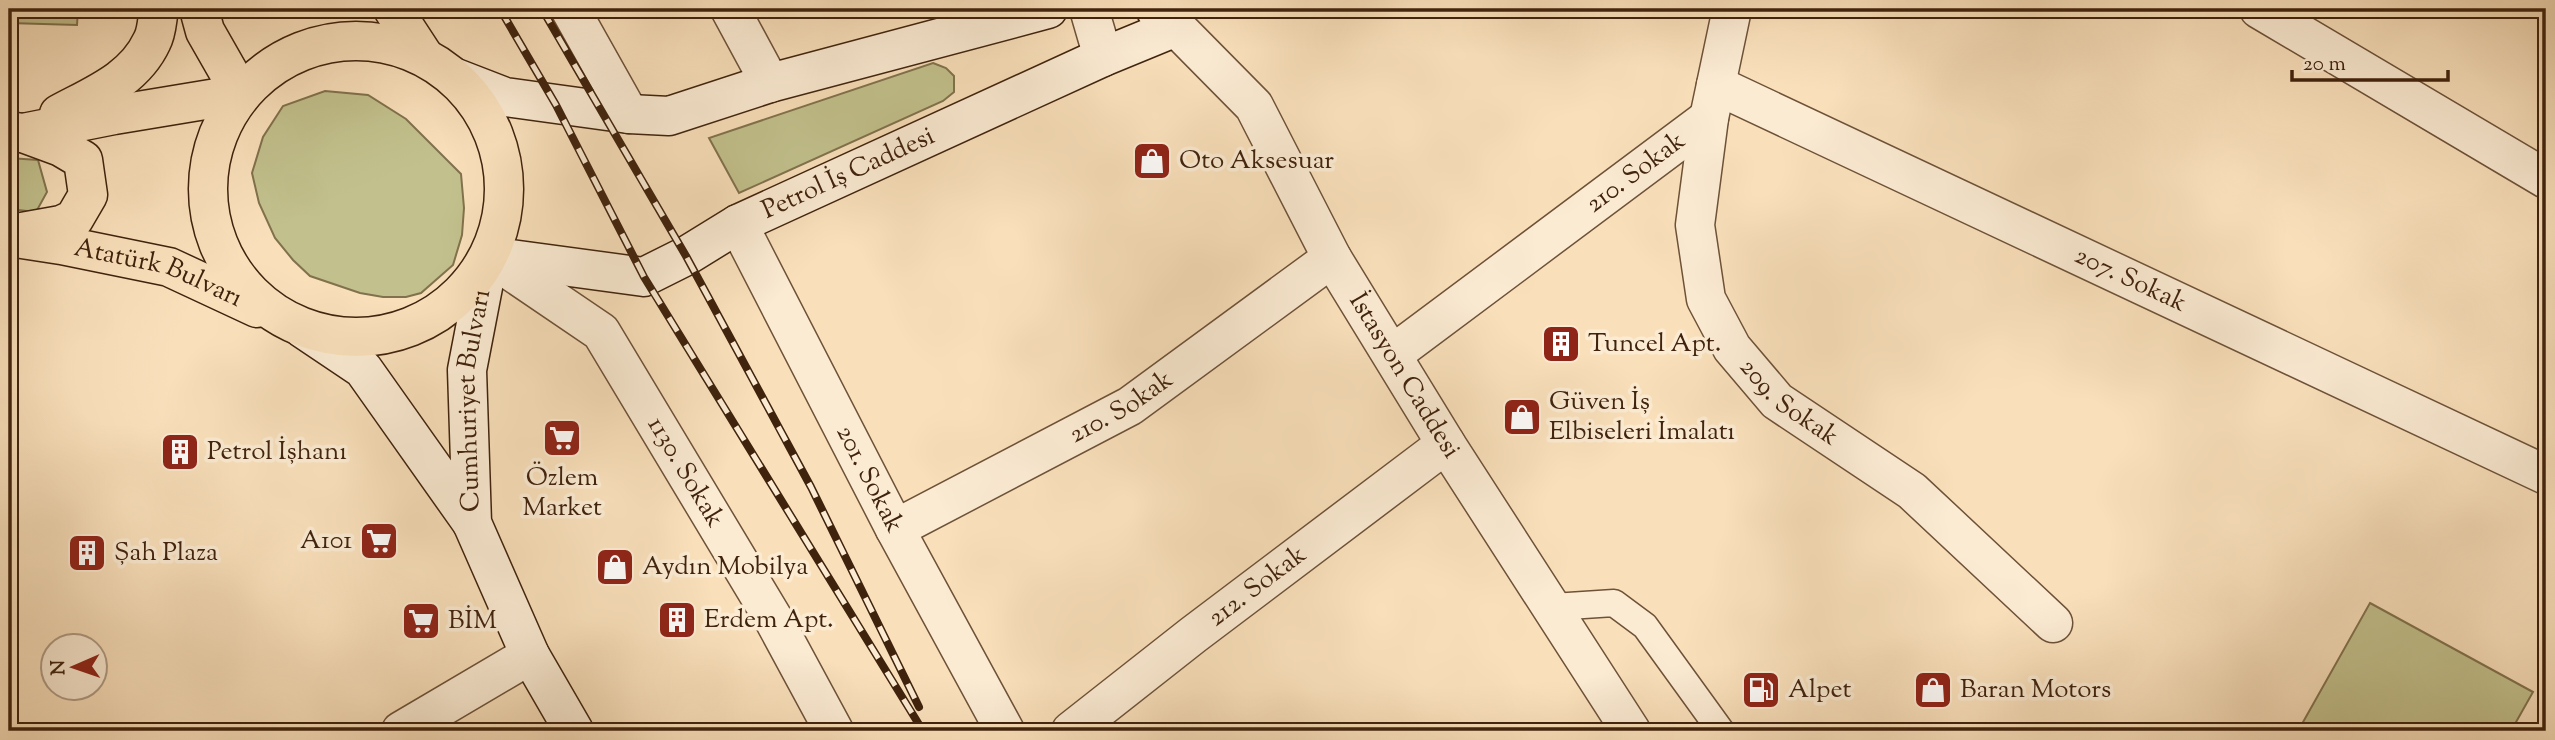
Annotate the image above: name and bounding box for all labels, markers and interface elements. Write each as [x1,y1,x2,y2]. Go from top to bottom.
scale bar [2292,38,2448,82]
text: 20 m [2303,50,2346,80]
street label: Petrol İş Caddesi [756,118,941,229]
street label: 210. Sokak [1578,123,1693,222]
shop icon: Oto Aksesuar [1131,140,1173,182]
place label: Oto Aksesuar [1179,143,1334,180]
street label: Atatürk Bulvarı [71,230,248,317]
street label: 207. Sokak [2068,238,2193,322]
street label: Cumhuriyet Bulvarı [448,286,501,513]
street label: İstasyon Caddesi [1339,286,1469,466]
building icon: Tuncel Apt. [1540,323,1582,365]
place label: Tuncel Apt. [1588,326,1721,363]
street label: 209. Sokak [1730,351,1846,455]
street label: 210. Sokak [1063,362,1181,453]
place label: Güven İş Elbiseleri İmalatı [1549,384,1735,451]
shop icon: Güven İş Elbiseleri İmalatı [1501,396,1543,438]
street label: 1130. Sokak [638,410,733,535]
supermarket icon: Özlem Market [541,417,583,459]
street label: 201. Sokak [826,419,912,539]
building icon: Petrol İşhanı [159,431,201,473]
place label: Petrol İşhanı [207,434,347,471]
place label: Özlem Market [522,460,602,527]
supermarket icon: A101 [358,520,400,562]
place label: A101 [300,523,352,560]
building icon: Şah Plaza [66,532,108,574]
place label: Şah Plaza [114,535,218,572]
street label: 212. Sokak [1200,537,1315,636]
shop icon: Aydın Mobilya [594,546,636,588]
place label: Aydın Mobilya [642,549,808,586]
building icon: Erdem Apt. [656,599,698,641]
supermarket icon: BİM [400,600,442,642]
place label: Erdem Apt. [704,602,834,639]
place label: BİM [448,603,497,640]
north arrow [38,632,108,702]
text: N [46,659,73,676]
fuel station icon: Alpet [1740,669,1782,711]
shop icon: Baran Motors [1912,669,1954,711]
place label: Alpet [1788,672,1852,709]
place label: Baran Motors [1960,672,2111,709]

